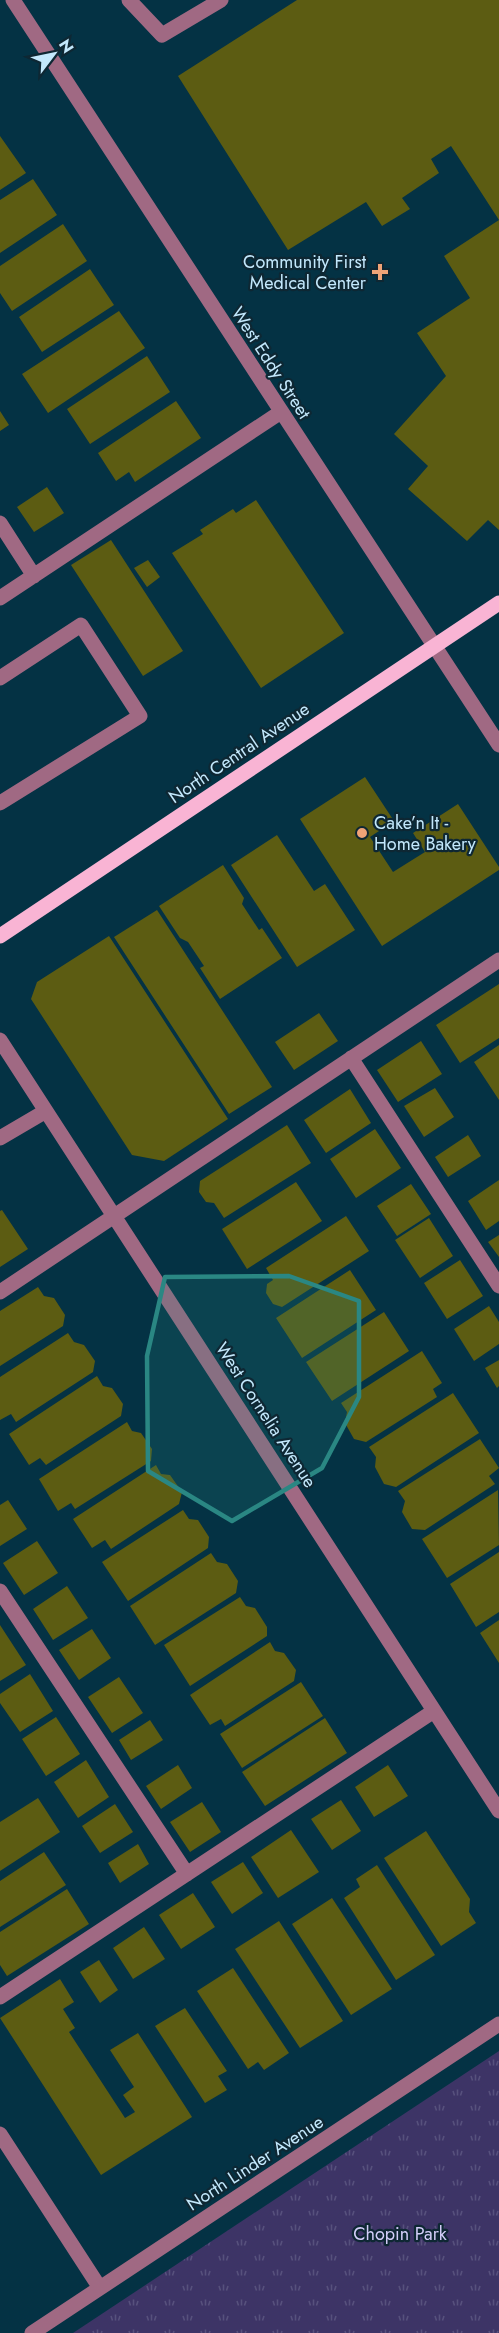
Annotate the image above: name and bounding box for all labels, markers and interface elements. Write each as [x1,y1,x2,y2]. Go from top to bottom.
north arrow [24,24,84,84]
text: N [53,35,79,58]
place label: Community First Medical Center [243,249,367,296]
marker: Community First Medical Center [371,263,389,281]
street label: West Eddy Street [225,302,317,425]
street label: North Central Avenue [163,696,315,810]
place label: Cake’n It - Home Bakery [374,810,476,857]
marker: Cake’n It - Home Bakery [355,826,369,840]
street label: West Cornelia Avenue [209,1337,323,1493]
street label: North Linder Avenue [181,2109,329,2217]
park label: Chopin Park [353,2221,447,2247]

